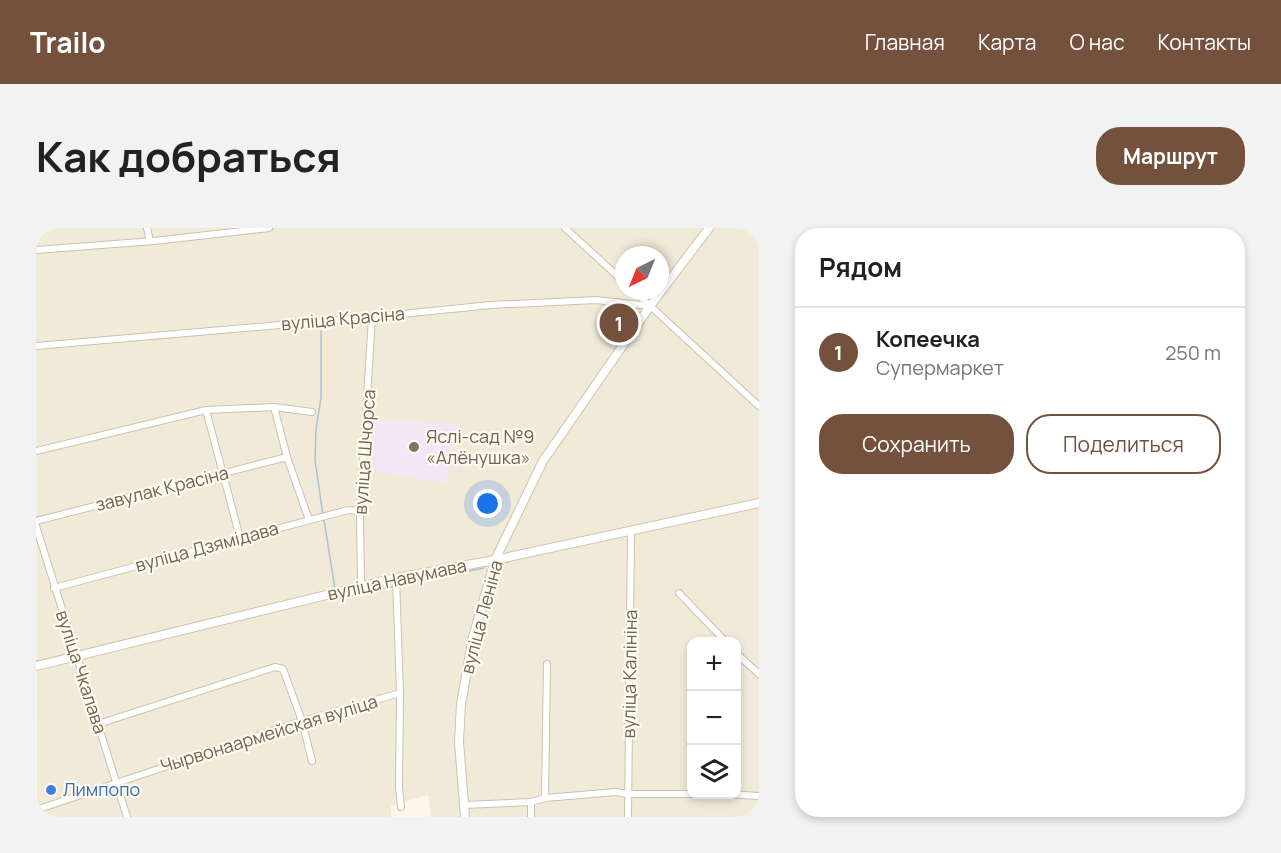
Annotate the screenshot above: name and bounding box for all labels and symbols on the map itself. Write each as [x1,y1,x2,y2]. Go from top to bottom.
north arrow [615,246,669,300]
pin: 1 [600,300,638,346]
street label: вуліца Красіна [280,301,406,335]
street label: вуліца Шчорса [348,389,380,515]
place label: Яслі-сад №9 «Алёнушка» [426,424,535,469]
marker: Яслі-сад №9 «Алёнушка» [407,440,421,454]
street label: завулак Красіна [93,460,231,516]
your location [473,489,502,518]
street label: вуліца Дзямідава [132,515,281,577]
street label: вуліца Навумава [325,553,469,605]
street label: вуліца Леніна [454,557,508,676]
street label: вуліца Чкалава [51,607,113,737]
street label: вуліца Калініна [616,609,642,739]
street label: Чырвонаармейская вуліца [157,689,380,778]
place label: Лимпопо [63,777,140,801]
marker: Лимпопо [44,783,58,797]

